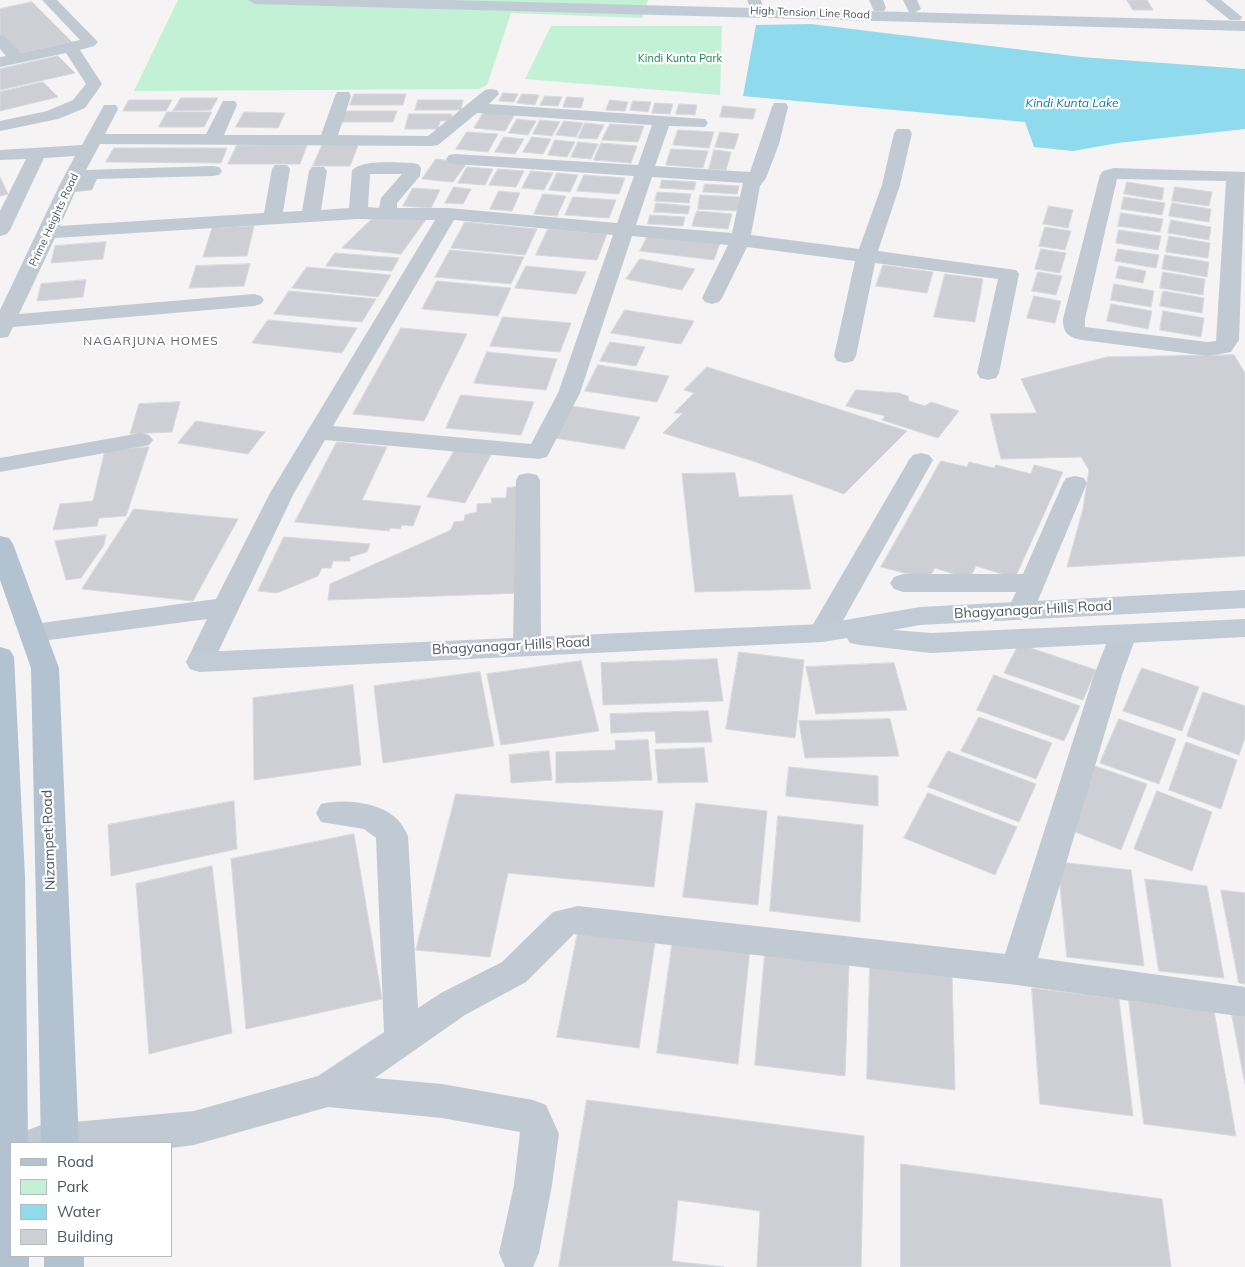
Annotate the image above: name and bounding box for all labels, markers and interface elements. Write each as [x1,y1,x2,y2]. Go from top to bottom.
street label: High Tension Line Road [750,4,870,22]
park label: Kindi Kunta Park [638,52,722,66]
water label: Kindi Kunta Lake [1026,96,1118,110]
street label: Prime Heights Road [27,171,81,269]
district label: NAGARJUNA HOMES [81,334,221,348]
street label: Bhagyanagar Hills Road [954,597,1112,623]
street label: Bhagyanagar Hills Road [432,633,590,659]
street label: Nizampet Road [39,789,59,891]
legend [10,1142,172,1257]
text: Road [57,1152,94,1171]
text: Park [57,1177,89,1196]
text: Water [57,1202,101,1221]
text: Building [57,1227,113,1246]

